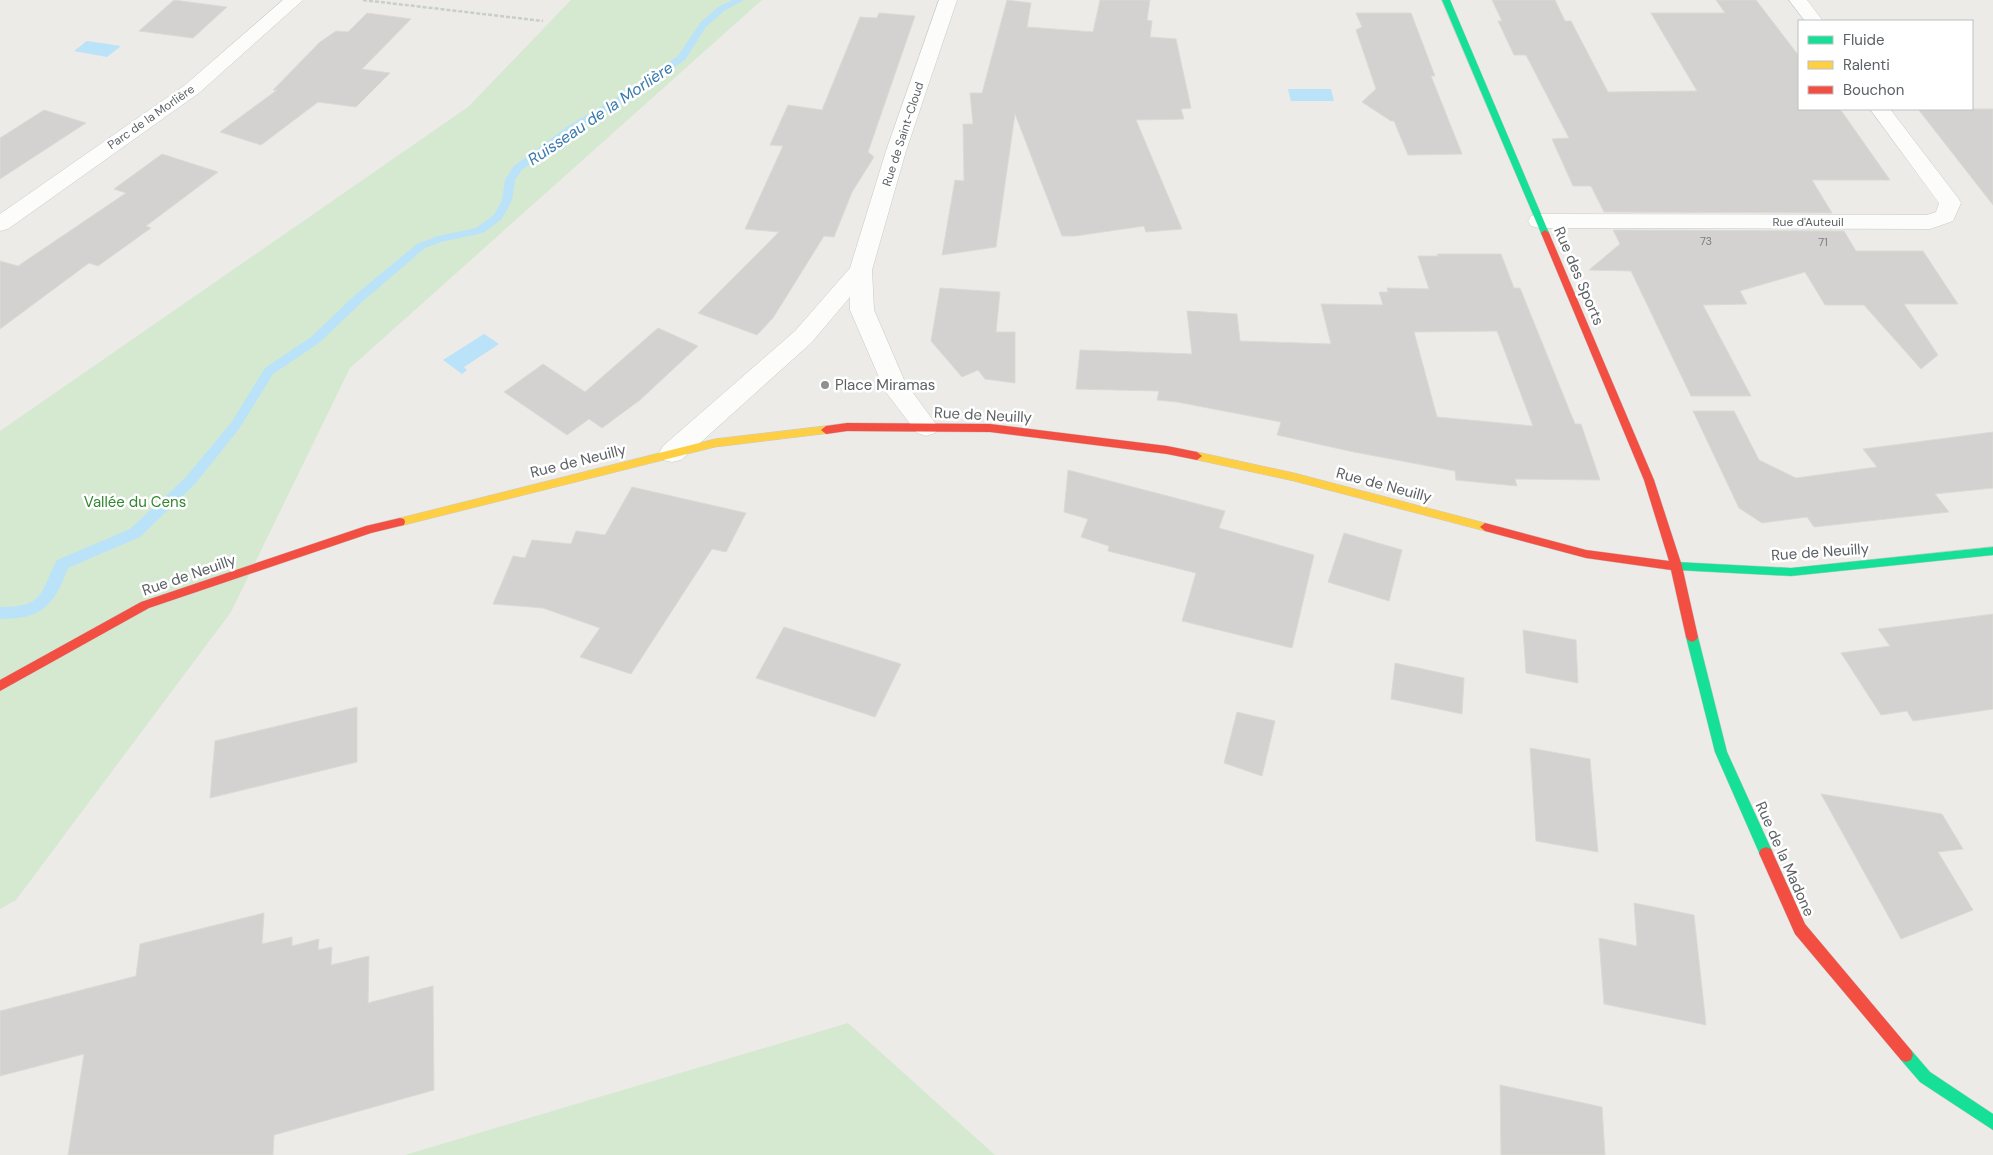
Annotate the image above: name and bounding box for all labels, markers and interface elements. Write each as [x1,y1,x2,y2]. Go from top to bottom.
legend [1798,20,1973,110]
text: Fluide [1843,30,1885,50]
text: Ralenti [1843,55,1890,75]
water label: Ruisseau de la Morlière [524,57,677,170]
street label: Rue de Saint-Cloud [879,80,927,188]
text: Bouchon [1843,80,1904,100]
street label: Parc de la Morlière [104,81,198,153]
street label: Rue d'Auteuil [1772,214,1844,230]
street label: Rue des Sports [1549,224,1609,328]
house number: 73 [1700,234,1712,248]
house number: 71 [1818,235,1828,249]
place label: Place Miramas [835,375,935,395]
marker: Place Miramas [819,379,831,391]
street label: Rue de Neuilly [934,402,1033,428]
street label: Rue de Neuilly [528,439,629,483]
street label: Rue de Neuilly [1334,463,1435,508]
park label: Vallée du Cens [84,492,186,512]
street label: Rue de Neuilly [1770,539,1870,565]
street label: Rue de Neuilly [139,549,239,600]
street label: Rue de la Madone [1751,798,1819,920]

